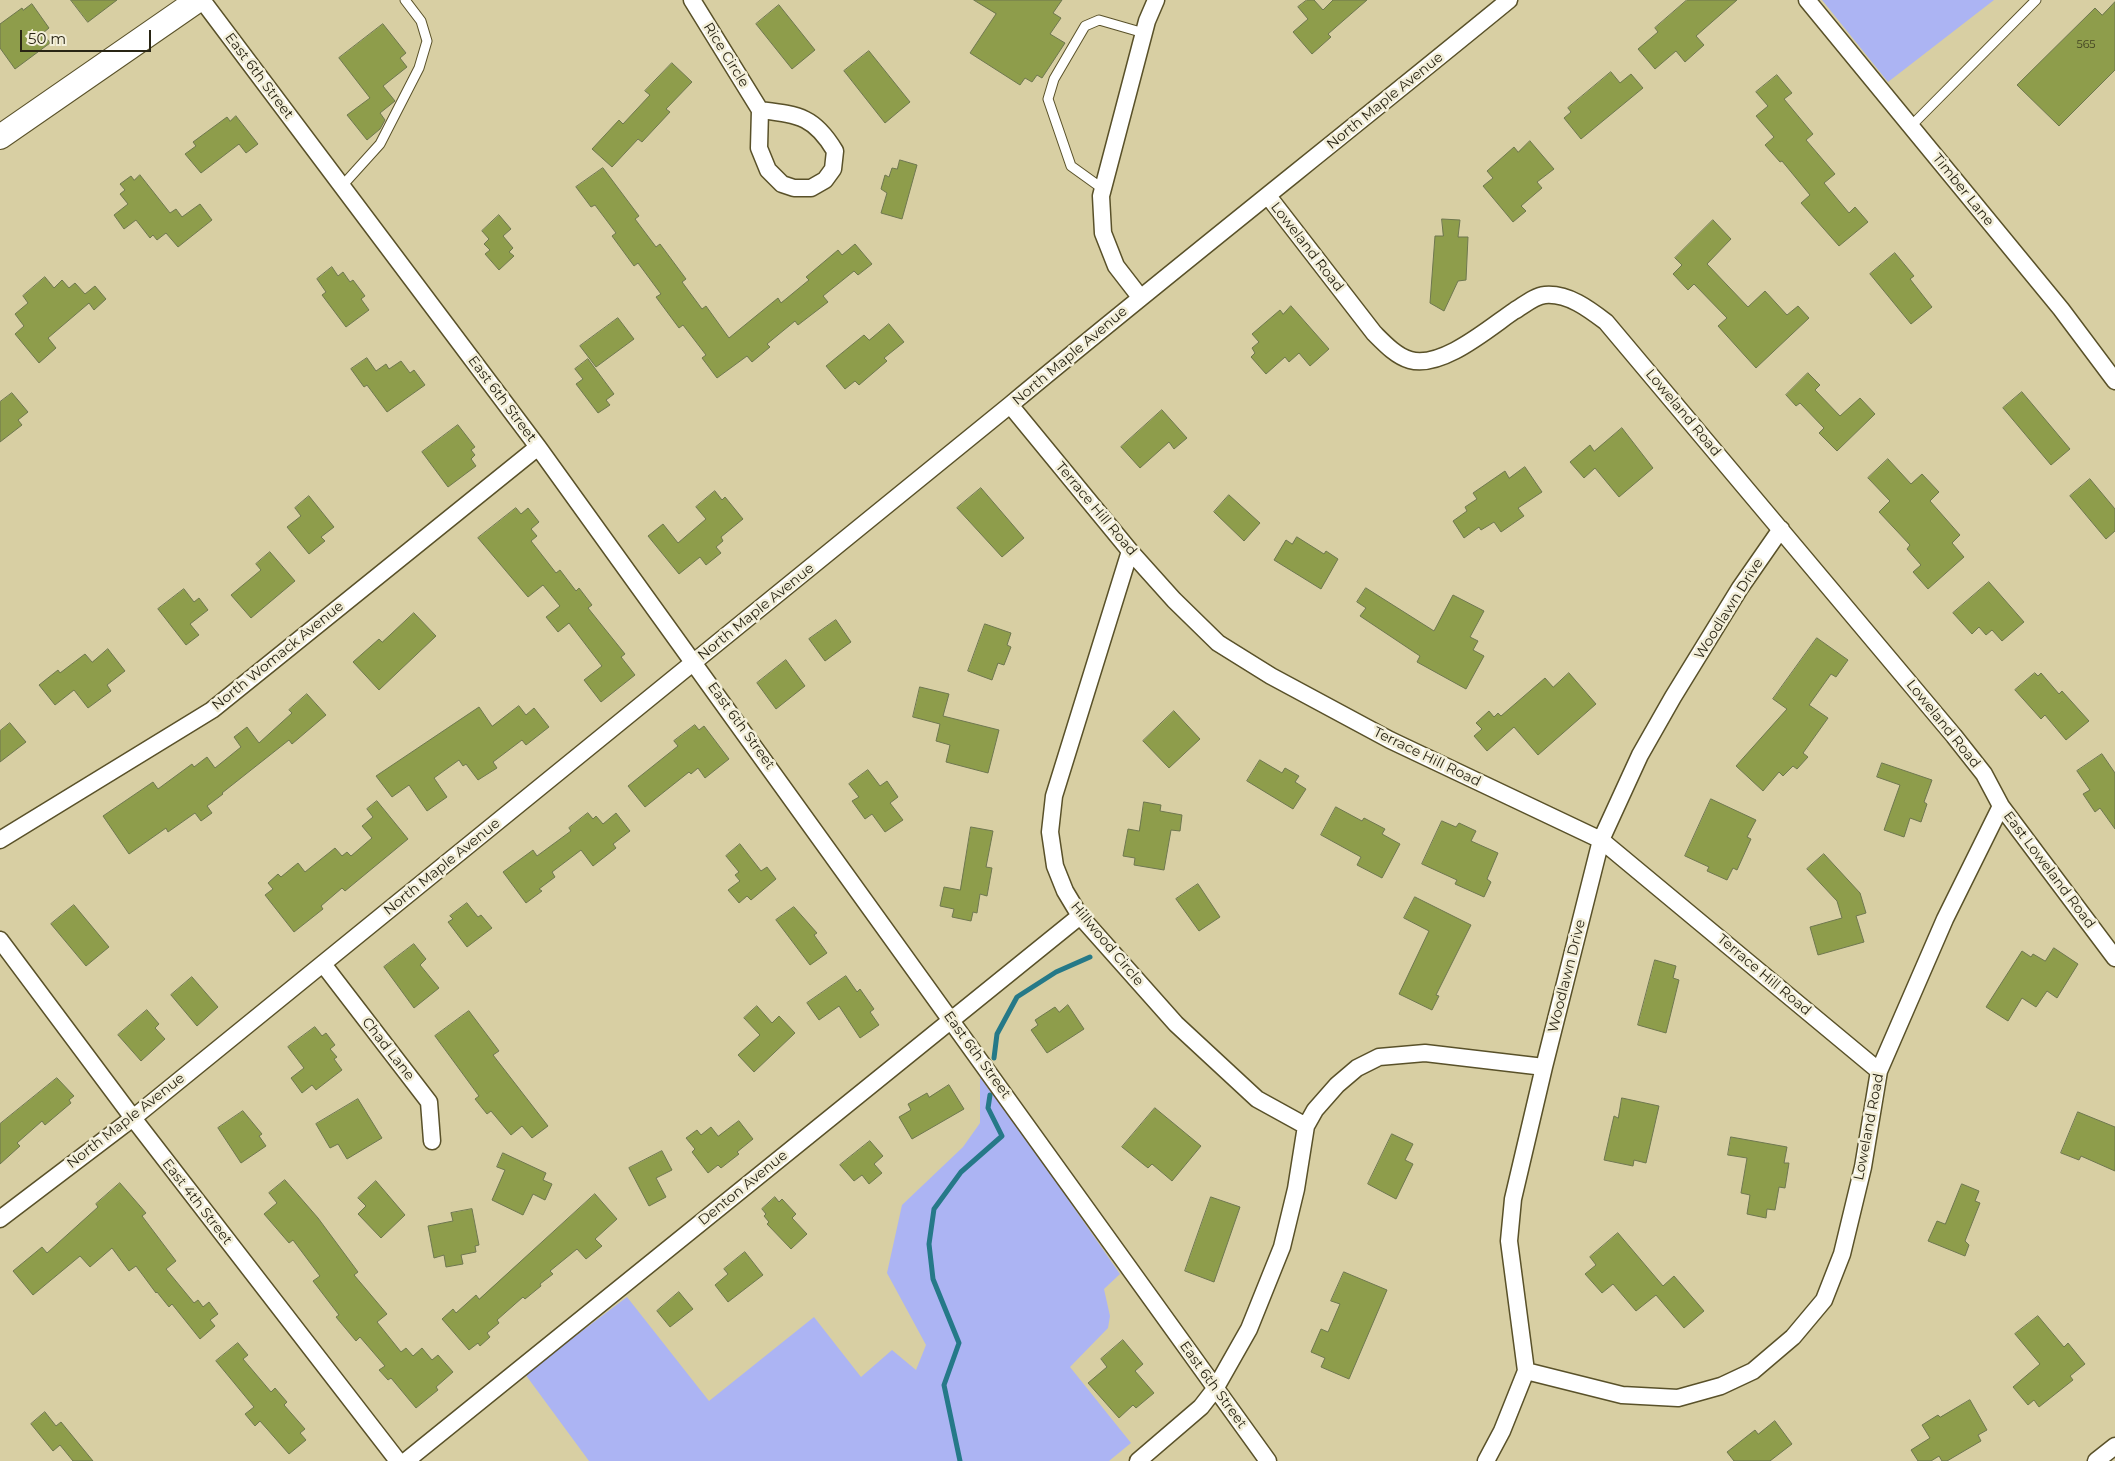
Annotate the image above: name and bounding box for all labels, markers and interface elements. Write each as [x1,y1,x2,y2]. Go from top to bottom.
scale bar [22,20,154,52]
street label: Rice Circle [700,20,752,90]
text: 50 m [28,29,66,48]
street label: East 6th Street [221,30,297,122]
house number: 565 [2076,38,2096,52]
street label: North Maple Avenue [1324,49,1446,153]
street label: Timber Lane [1929,150,1997,230]
street label: Loweland Road [1267,199,1347,295]
street label: North Maple Avenue [1009,303,1131,409]
street label: East 6th Street [464,353,540,445]
street label: Loweland Road [1642,366,1724,460]
street label: Terrace Hill Road [1052,459,1140,559]
street label: Woodlawn Drive [1691,555,1767,663]
street label: North Maple Avenue [695,560,817,664]
street label: North Womack Avenue [209,598,347,714]
street label: Loweland Road [1902,677,1984,771]
street label: East 6th Street [704,679,778,773]
street label: Terrace Hill Road [1371,724,1483,790]
street label: East Loweland Road [1999,808,2099,932]
street label: North Maple Avenue [381,815,503,919]
street label: Hillwood Circle [1067,899,1147,989]
street label: Woodlawn Drive [1545,918,1589,1034]
street label: Terrace Hill Road [1714,931,1814,1019]
street label: East 6th Street [940,1008,1014,1102]
street label: Chad Lane [358,1014,418,1084]
street label: North Maple Avenue [64,1070,188,1172]
street label: Loweland Road [1850,1072,1888,1182]
street label: Denton Avenue [695,1147,791,1229]
street label: East 4th Street [158,1156,236,1248]
street label: East 6th Street [1176,1338,1250,1432]

